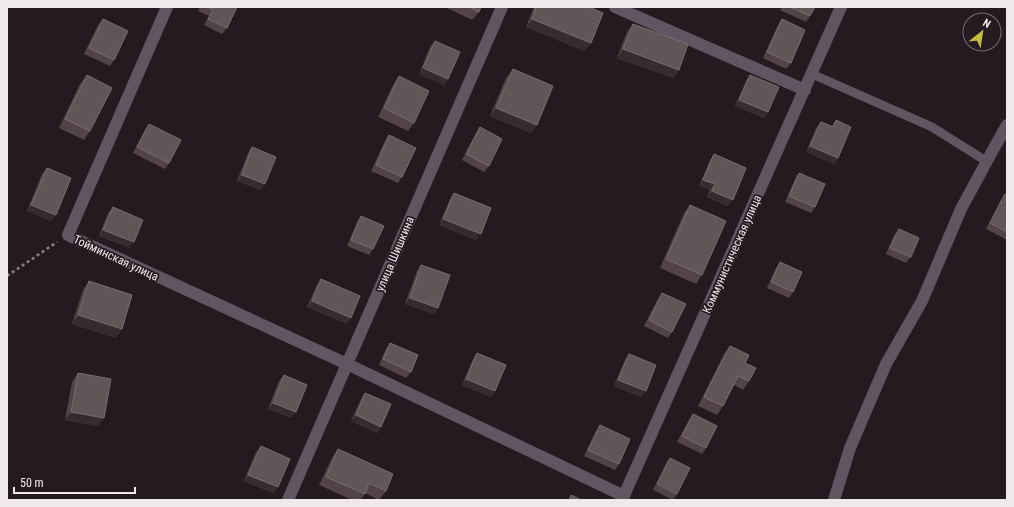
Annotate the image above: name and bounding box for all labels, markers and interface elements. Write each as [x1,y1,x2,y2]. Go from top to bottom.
north arrow [962,12,1002,52]
text: N [981,16,993,31]
street label: Коммунистическая улица [700,192,765,315]
street label: улица Шишкина [373,214,417,293]
street label: Тойминская улица [71,232,161,284]
scale bar [14,469,135,495]
text: 50 m [20,476,44,490]

